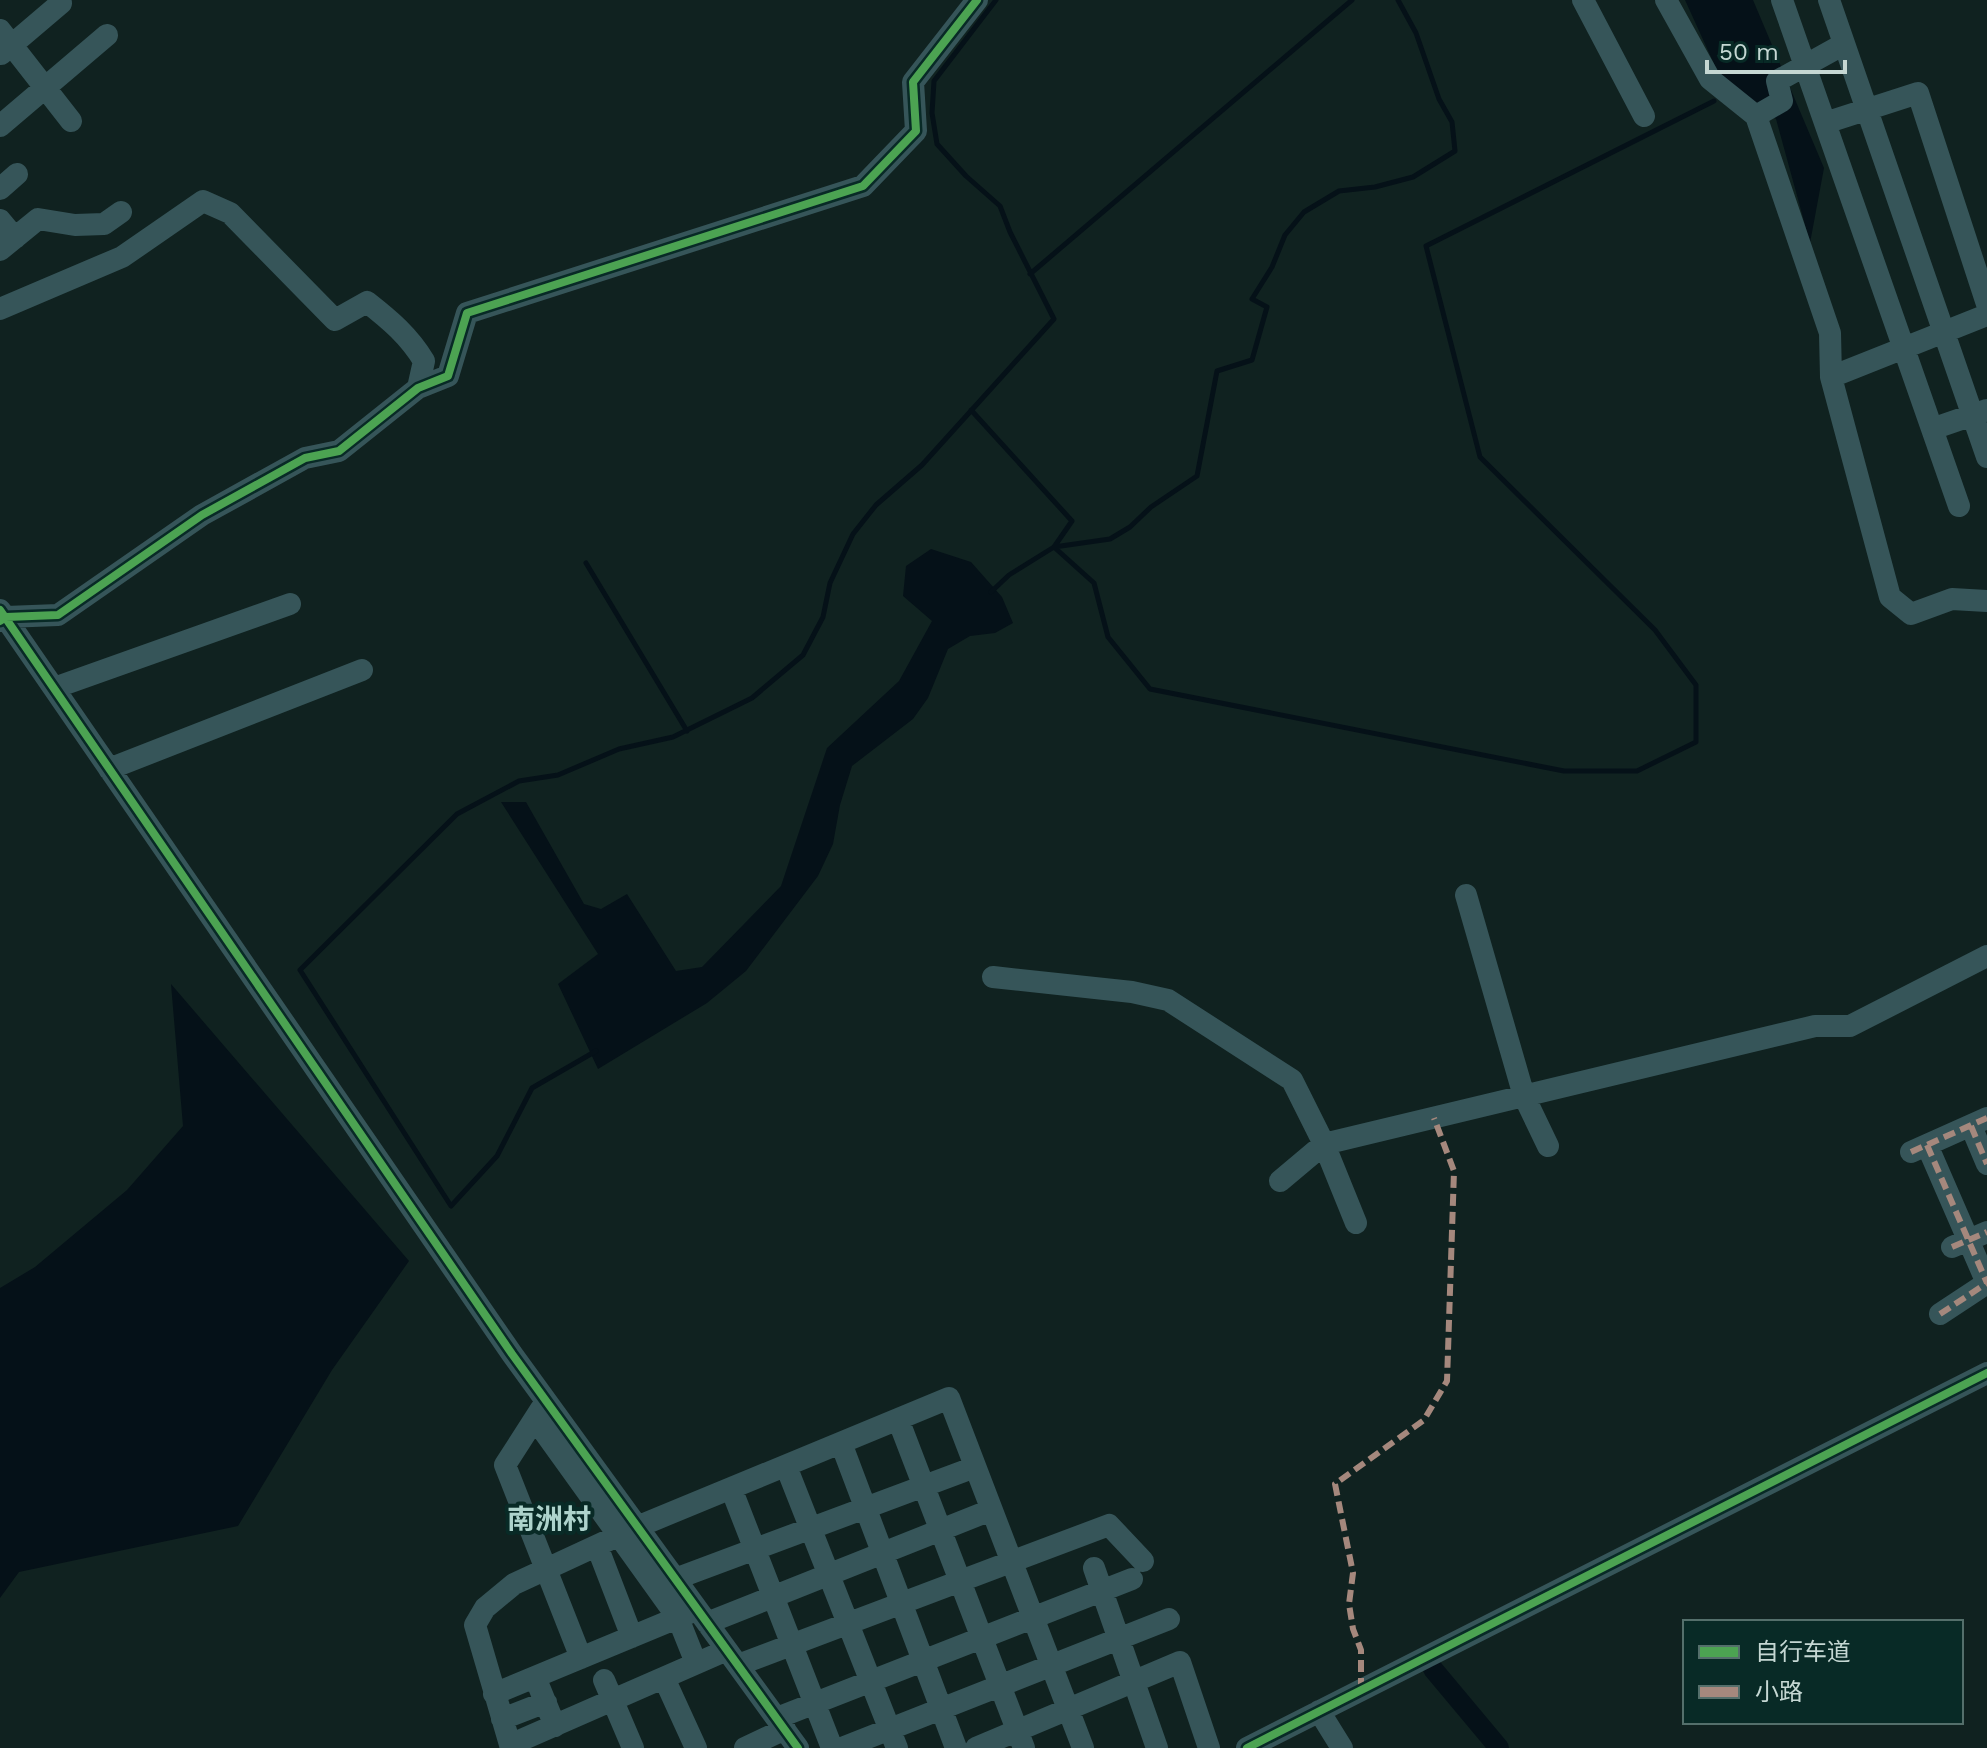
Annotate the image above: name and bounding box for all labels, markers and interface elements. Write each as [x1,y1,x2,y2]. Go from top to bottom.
scale bar [1707,24,1845,74]
text: 50 m [1719,38,1779,66]
district label: 南洲村 [507,1503,591,1536]
legend [1683,1620,1963,1724]
text: 自行车道 [1755,1638,1851,1666]
text: 小路 [1755,1678,1803,1706]

